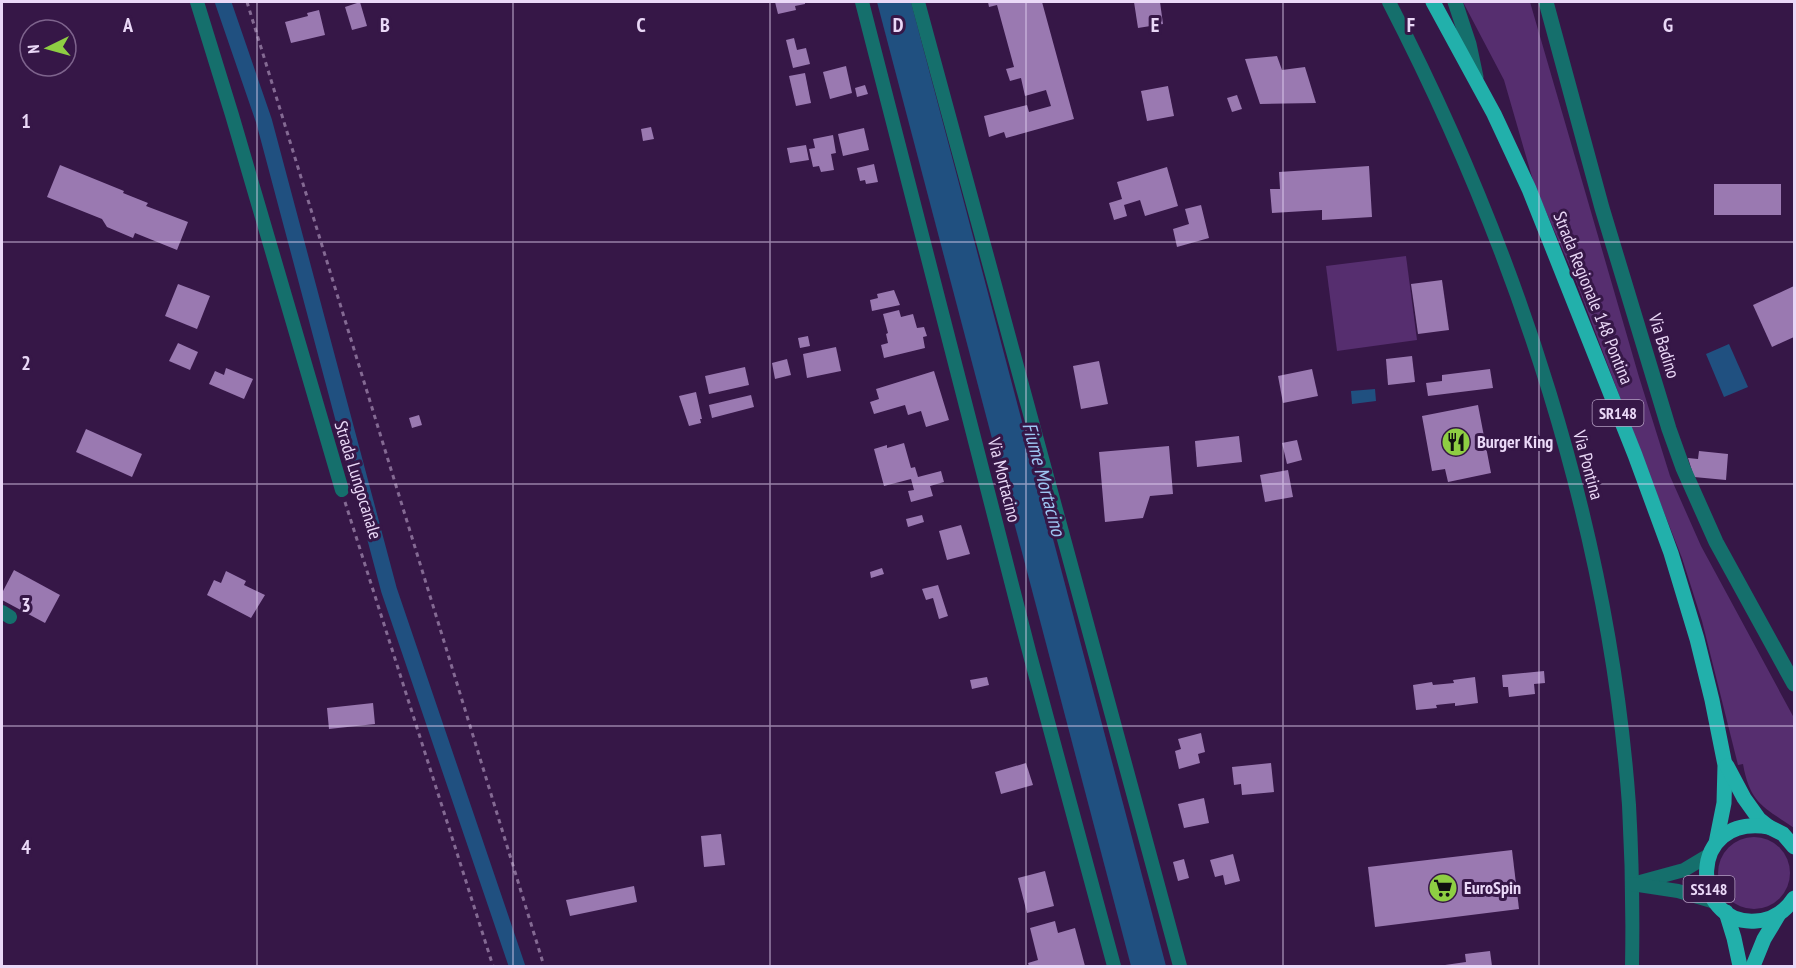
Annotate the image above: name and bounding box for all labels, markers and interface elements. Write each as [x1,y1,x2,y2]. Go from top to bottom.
text: A [122,12,134,38]
text: B [380,12,390,38]
text: C [636,12,646,38]
text: D [893,12,904,38]
text: E [1151,12,1159,38]
text: F [1407,12,1415,38]
text: G [1663,12,1673,38]
north arrow [18,18,78,78]
text: N [23,44,43,54]
text: 1 [21,108,31,134]
street label: Strada Regionale 148 Pontina [1548,208,1639,388]
street label: Via Badino [1643,310,1685,381]
text: 2 [21,350,31,376]
road number: SR148 [1592,400,1644,426]
street label: Strada Lungocanale [330,418,387,542]
water label: Fiume Mortacino [1016,419,1072,540]
restaurant icon: Burger King [1440,426,1472,458]
street label: Via Pontina [1568,427,1609,502]
place label: Burger King [1477,430,1553,453]
street label: Via Mortacino [983,434,1026,525]
text: 3 [21,592,31,618]
text: 4 [21,834,31,860]
supermarket icon: EuroSpin [1427,872,1459,904]
place label: EuroSpin [1464,876,1521,899]
road number: SS148 [1684,876,1734,902]

